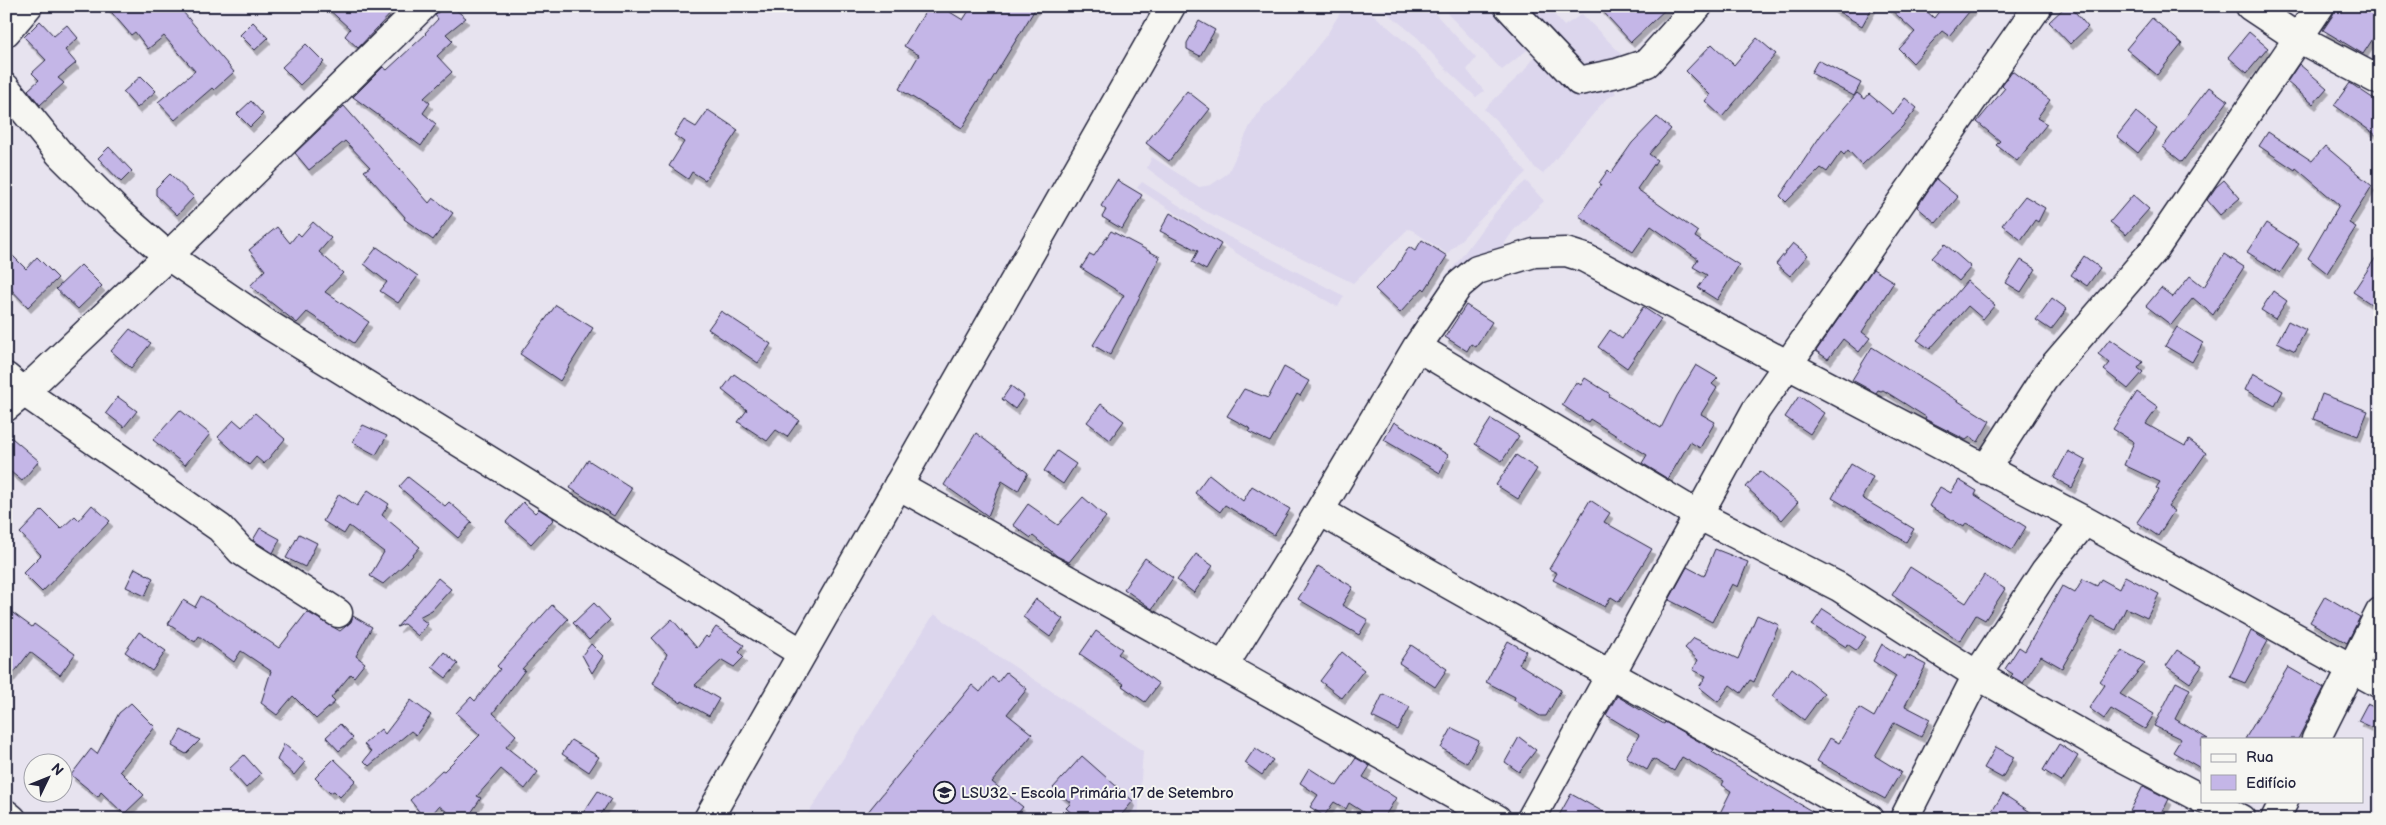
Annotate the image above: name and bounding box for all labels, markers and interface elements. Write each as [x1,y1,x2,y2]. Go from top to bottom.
legend [2201,738,2364,802]
text: Rua [2246,748,2274,767]
north arrow [22,752,72,802]
text: N [47,760,67,779]
text: Edifício [2246,774,2296,793]
school or university icon: LSU32 - Escola Primária 17 de Setembro [933,781,957,805]
place label: LSU32 - Escola Primária 17 de Setembro [961,784,1234,803]

